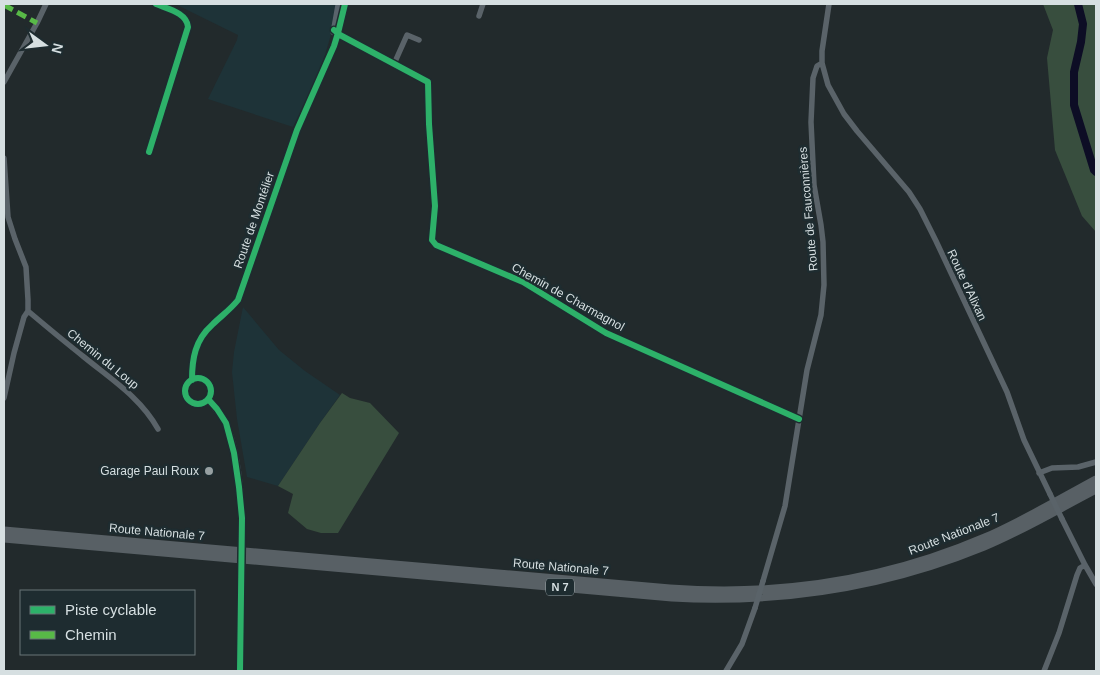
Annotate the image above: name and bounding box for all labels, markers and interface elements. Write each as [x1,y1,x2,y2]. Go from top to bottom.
north arrow [20,20,70,70]
text: N [49,41,67,55]
street label: Route de Fauconnières [796,146,820,272]
street label: Route de Montélier [231,170,277,270]
street label: Route d'Alixan [944,247,990,323]
street label: Chemin de Charmagnol [509,260,627,334]
street label: Chemin du Loup [64,326,142,392]
place label: Garage Paul Roux [100,464,199,478]
marker: Garage Paul Roux [203,465,215,477]
street label: Route Nationale 7 [907,510,1002,558]
street label: Route Nationale 7 [109,521,206,543]
street label: Route Nationale 7 [513,556,610,578]
road number: N 7 [546,578,574,596]
legend [20,590,195,655]
text: Piste cyclable [65,601,157,618]
text: Chemin [65,626,117,643]

